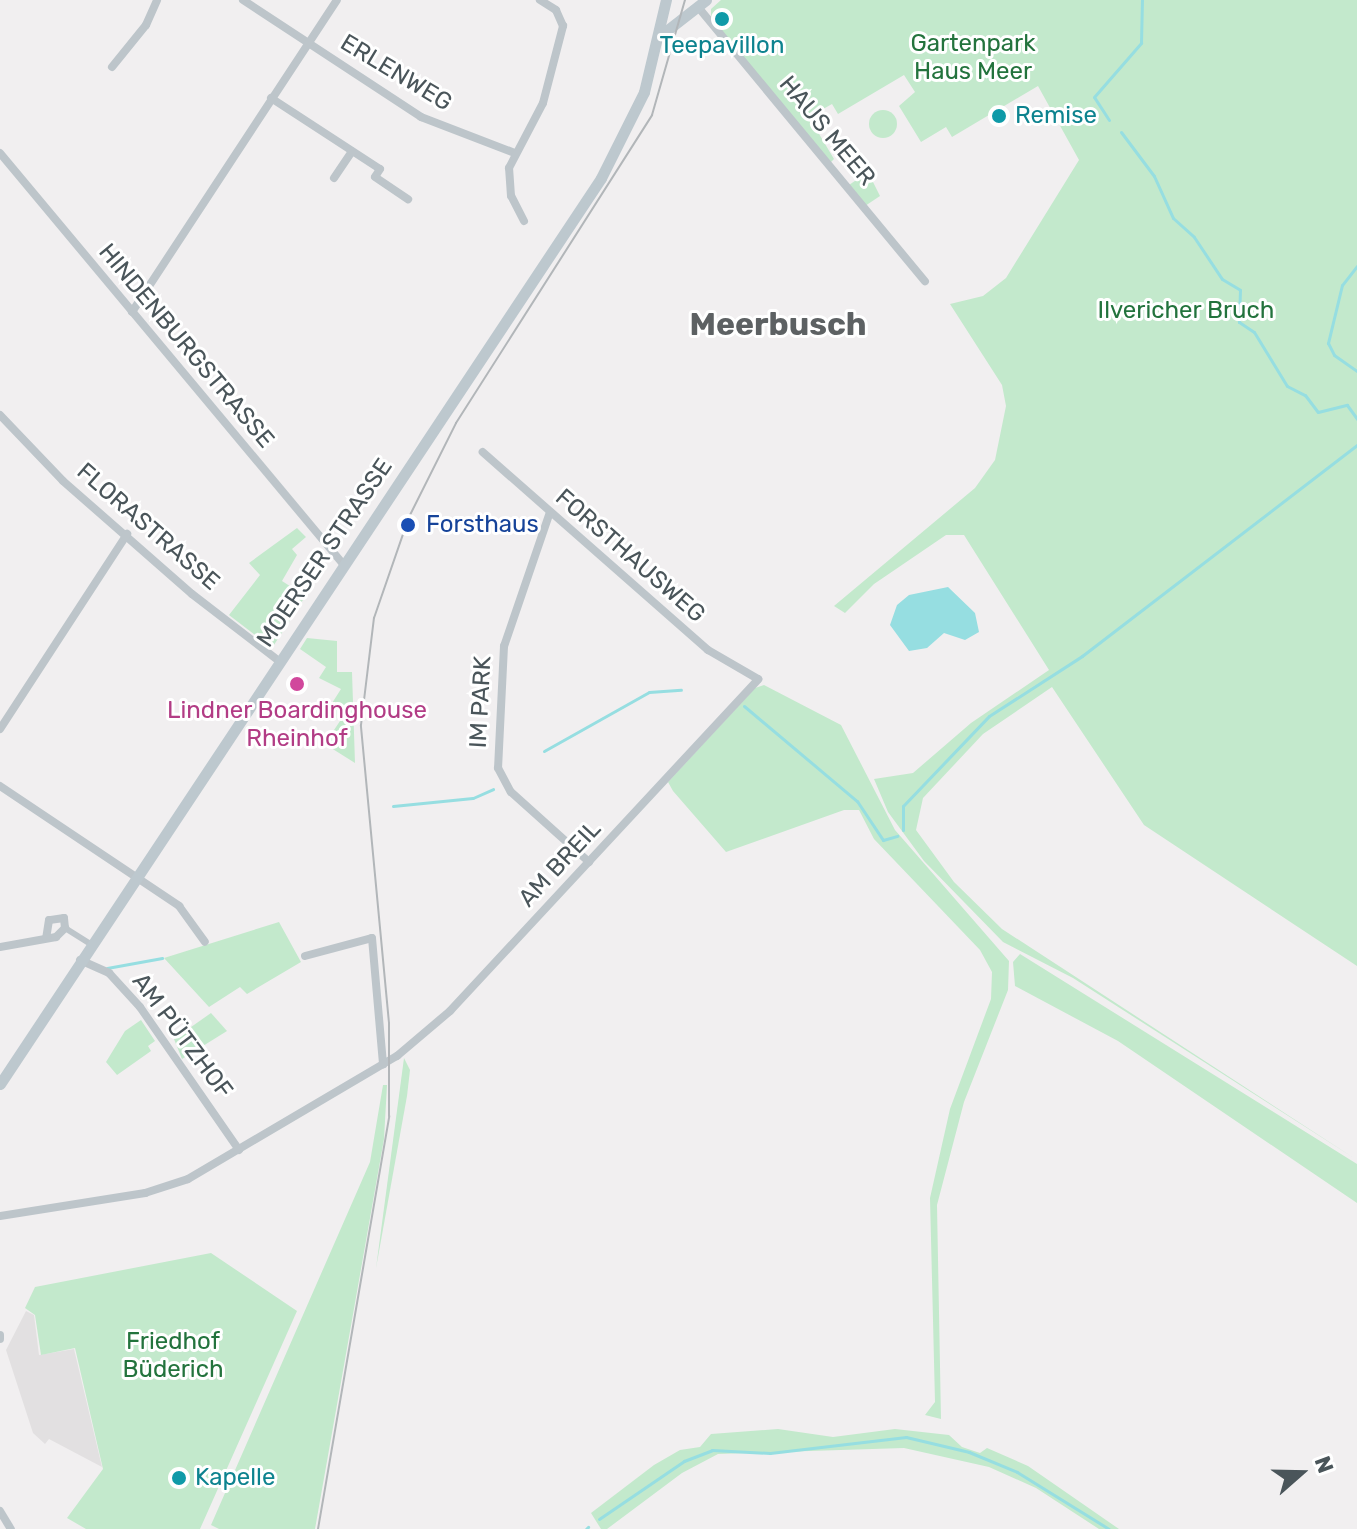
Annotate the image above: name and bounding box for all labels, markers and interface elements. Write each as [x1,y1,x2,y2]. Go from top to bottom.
marker: Teepavillon [713,10,731,28]
street label: ERLENWEG [335,28,457,118]
park label: Gartenpark Haus Meer [910,30,1036,86]
place label: Teepavillon [660,32,784,60]
street label: HAUS MEER [773,70,881,192]
place label: Remise [1015,102,1097,130]
marker: Remise [990,107,1008,125]
street label: HINDENBURGSTRASSE [92,238,280,454]
park label: Ilvericher Bruch [1097,297,1275,325]
district label: Meerbusch [689,305,867,343]
street label: MOERSER STRASSE [251,453,399,653]
street label: FLORASTRASSE [71,457,225,597]
street label: FORSTHAUSWEG [549,483,711,629]
place label: Forsthaus [426,511,539,539]
marker: Forsthaus [397,514,419,536]
street label: IM PARK [464,655,498,749]
marker: Lindner Boardinghouse Rheinhof [288,675,306,693]
place label: Lindner Boardinghouse Rheinhof [167,697,427,753]
street label: AM BREIL [513,815,607,913]
street label: AM PÜTZHOF [126,968,238,1104]
park label: Friedhof Büderich [123,1328,223,1384]
north arrow [1261,1433,1341,1513]
text: N [1309,1453,1339,1477]
place label: Kapelle [195,1464,275,1492]
marker: Kapelle [170,1469,188,1487]

